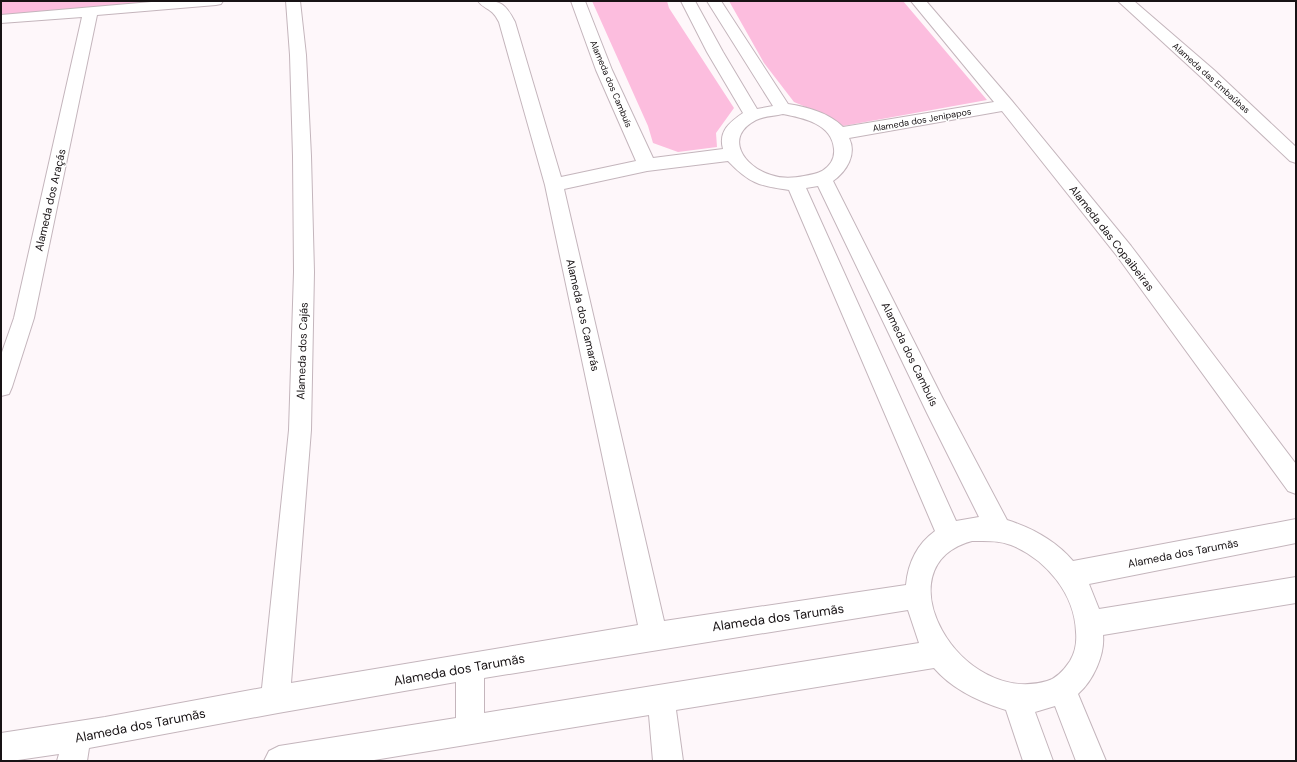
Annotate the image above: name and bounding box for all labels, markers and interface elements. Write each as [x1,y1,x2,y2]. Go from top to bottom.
street label: Alameda dos Cambuís [587,39,635,130]
street label: Alameda das Embaúbas [1170,40,1253,116]
street label: Alameda dos Jenipapos [872,105,973,135]
street label: Alameda dos Araçás [31,147,69,253]
street label: Alameda das Copaibeiras [1066,182,1158,294]
street label: Alameda dos Camarás [563,258,603,372]
street label: Alameda dos Cambuís [879,300,941,408]
street label: Alameda dos Cajás [293,302,311,400]
street label: Alameda dos Tarumãs [1126,535,1240,571]
street label: Alameda dos Tarumãs [711,600,845,635]
street label: Alameda dos Tarumãs [392,650,526,689]
street label: Alameda dos Tarumãs [73,704,207,747]

